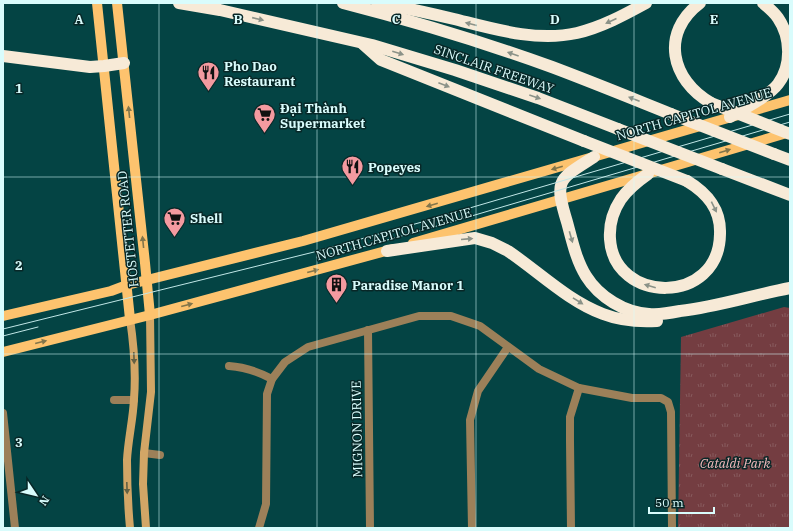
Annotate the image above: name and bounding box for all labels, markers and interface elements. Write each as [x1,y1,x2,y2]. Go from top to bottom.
text: A [74,11,84,28]
text: B [233,11,243,28]
text: C [392,11,401,28]
text: D [550,11,560,28]
text: E [710,11,718,28]
one-way arrow [252,16,265,22]
one-way arrow [605,18,617,24]
one-way arrow [465,20,477,26]
street label: SINCLAIR FREEWAY [432,40,556,98]
one-way arrow [392,50,404,56]
one-way arrow [506,51,518,57]
place label: Pho Dao Restaurant [224,58,295,90]
restaurant icon: Pho Dao Restaurant [196,60,222,93]
text: 1 [15,80,23,97]
one-way arrow [438,82,450,88]
street label: NORTH CAPITOL AVENUE [614,84,774,144]
one-way arrow [529,94,541,100]
one-way arrow [628,96,640,102]
place label: Đại Thành Supermarket [280,100,365,132]
supermarket icon: Đại Thành Supermarket [252,102,278,135]
one-way arrow [126,106,133,118]
one-way arrow [720,148,732,154]
restaurant icon: Popeyes [340,154,366,187]
place label: Popeyes [368,159,421,176]
one-way arrow [550,165,562,171]
street label: HOSTETTER ROAD [113,170,143,288]
one-way arrow [711,201,717,213]
one-way arrow [425,202,438,208]
street label: NORTH CAPITOL AVENUE [314,204,474,264]
supermarket icon: Shell [162,205,188,238]
place label: Shell [190,210,222,227]
one-way arrow [568,231,574,243]
one-way arrow [461,235,473,242]
one-way arrow [140,236,146,248]
text: 2 [15,257,23,274]
one-way arrow [306,267,319,273]
building icon: Paradise Manor 1 [323,272,349,305]
place label: Paradise Manor 1 [352,277,464,294]
one-way arrow [643,283,655,289]
one-way arrow [573,297,583,305]
one-way arrow [181,301,193,307]
one-way arrow [35,339,47,345]
one-way arrow [131,352,137,365]
street label: MIGNON DRIVE [348,380,366,478]
text: 3 [15,434,23,451]
park label: Cataldi Park [700,455,770,472]
north arrow [16,475,56,515]
one-way arrow [124,482,131,494]
scale bar [649,489,714,515]
text: N [36,493,52,509]
text: 50 m [655,495,684,510]

